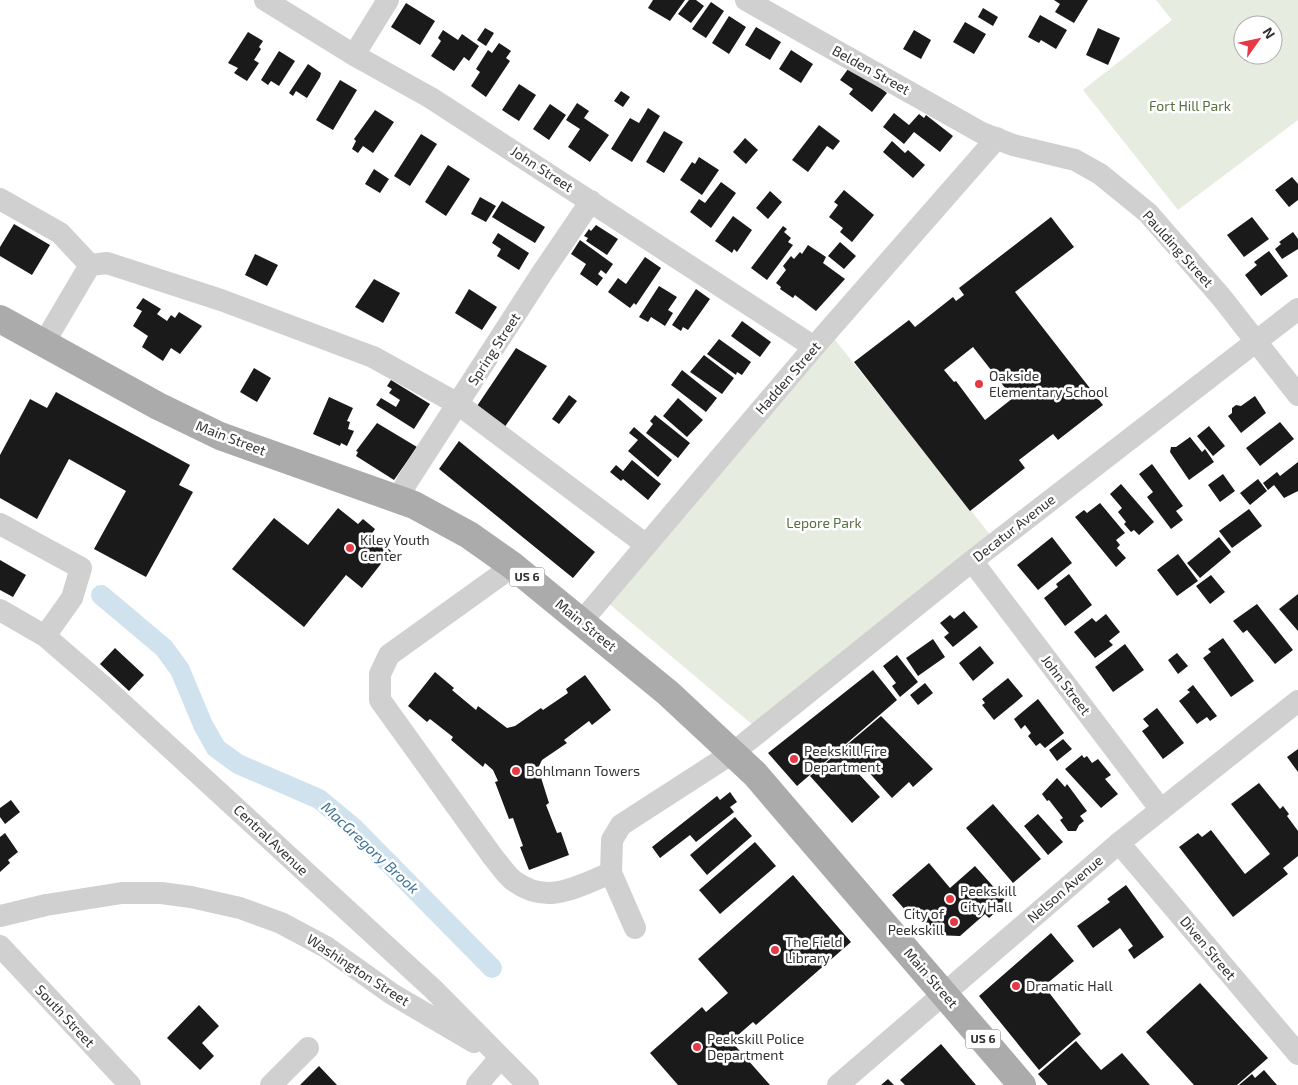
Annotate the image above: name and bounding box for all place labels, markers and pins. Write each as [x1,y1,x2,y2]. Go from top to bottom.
place label: Oakside Elementary School [989,367,1109,400]
marker: Oakside Elementary School [973,378,985,390]
place label: Kiley Youth Center [360,531,430,564]
marker: Kiley Youth Center [344,542,356,554]
place label: Peekskill Fire Department [804,742,887,775]
marker: Peekskill Fire Department [788,753,800,765]
place label: Bohlmann Towers [526,762,640,779]
marker: Bohlmann Towers [510,765,522,777]
place label: Peekskill City Hall [960,882,1017,915]
marker: Peekskill City Hall [944,893,956,905]
place label: City of Peekskill [888,905,945,938]
marker: City of Peekskill [948,916,960,928]
place label: The Field Library [785,933,843,966]
marker: The Field Library [769,944,781,956]
place label: Dramatic Hall [1026,977,1114,994]
marker: Dramatic Hall [1010,980,1022,992]
place label: Peekskill Police Department [707,1030,804,1063]
marker: Peekskill Police Department [691,1041,703,1053]

